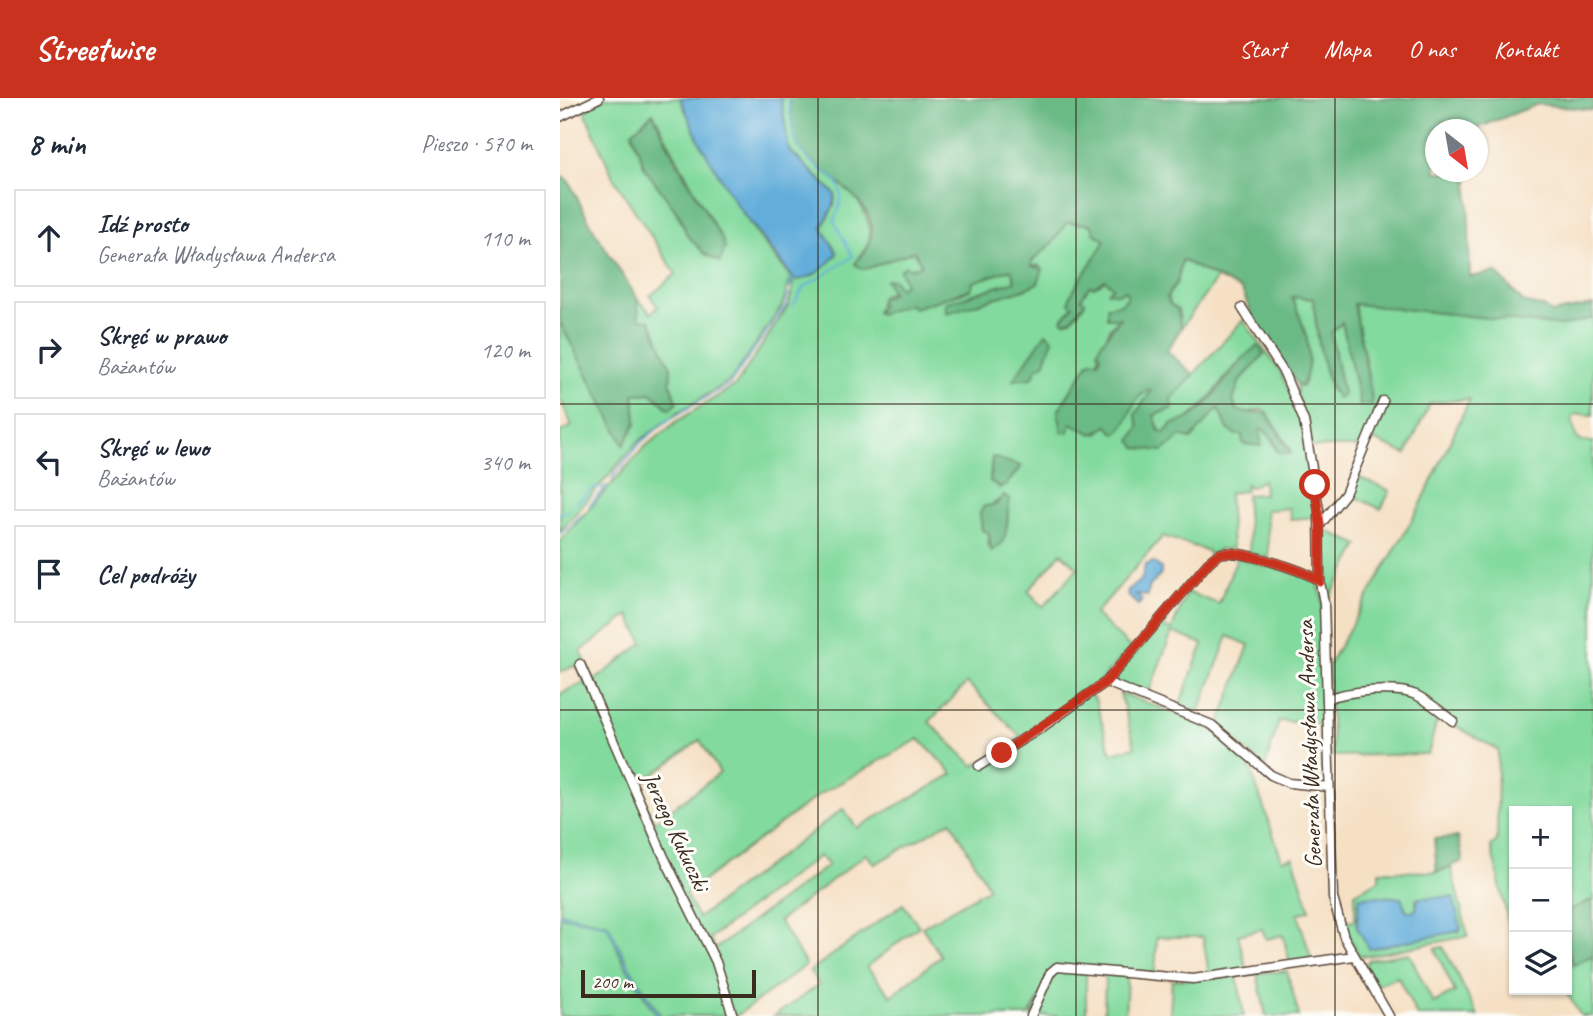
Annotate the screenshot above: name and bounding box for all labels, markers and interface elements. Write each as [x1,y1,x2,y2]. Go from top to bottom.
text: Streetwise [35,28,154,70]
text: Start [1239,34,1286,64]
text: Mapa [1324,34,1371,64]
text: O nas [1409,34,1456,64]
text: Kontakt [1494,34,1558,64]
north arrow [1425,119,1488,182]
text: 8 min [28,125,85,163]
text: Pieszo · 570 m [421,129,532,158]
text: Idź prosto [97,207,188,240]
icon: ahead [30,219,68,257]
text: 110 m [481,224,530,253]
text: Generała Władysława Andersa [97,240,335,269]
text: Skręć w prawo [97,319,226,352]
icon: right [30,331,68,369]
text: 120 m [481,336,530,365]
text: Bażantów [97,352,174,381]
text: Skręć w lewo [97,431,209,464]
icon: left [30,443,68,481]
text: 340 m [481,448,530,477]
text: Bażantów [97,464,174,493]
route start [1299,469,1330,500]
icon: arrive [30,555,68,593]
text: Cel podróży [97,558,195,591]
street label: Generała Władysława Andersa [1290,618,1328,869]
route end [986,737,1017,768]
street label: Jerzego Kukuczki [635,766,718,899]
map controls [1509,806,1572,995]
button: + [1509,806,1572,869]
button: − [1509,869,1572,932]
button: layers [1509,932,1572,995]
scale bar [581,967,756,999]
text: 200 m [592,970,633,994]

